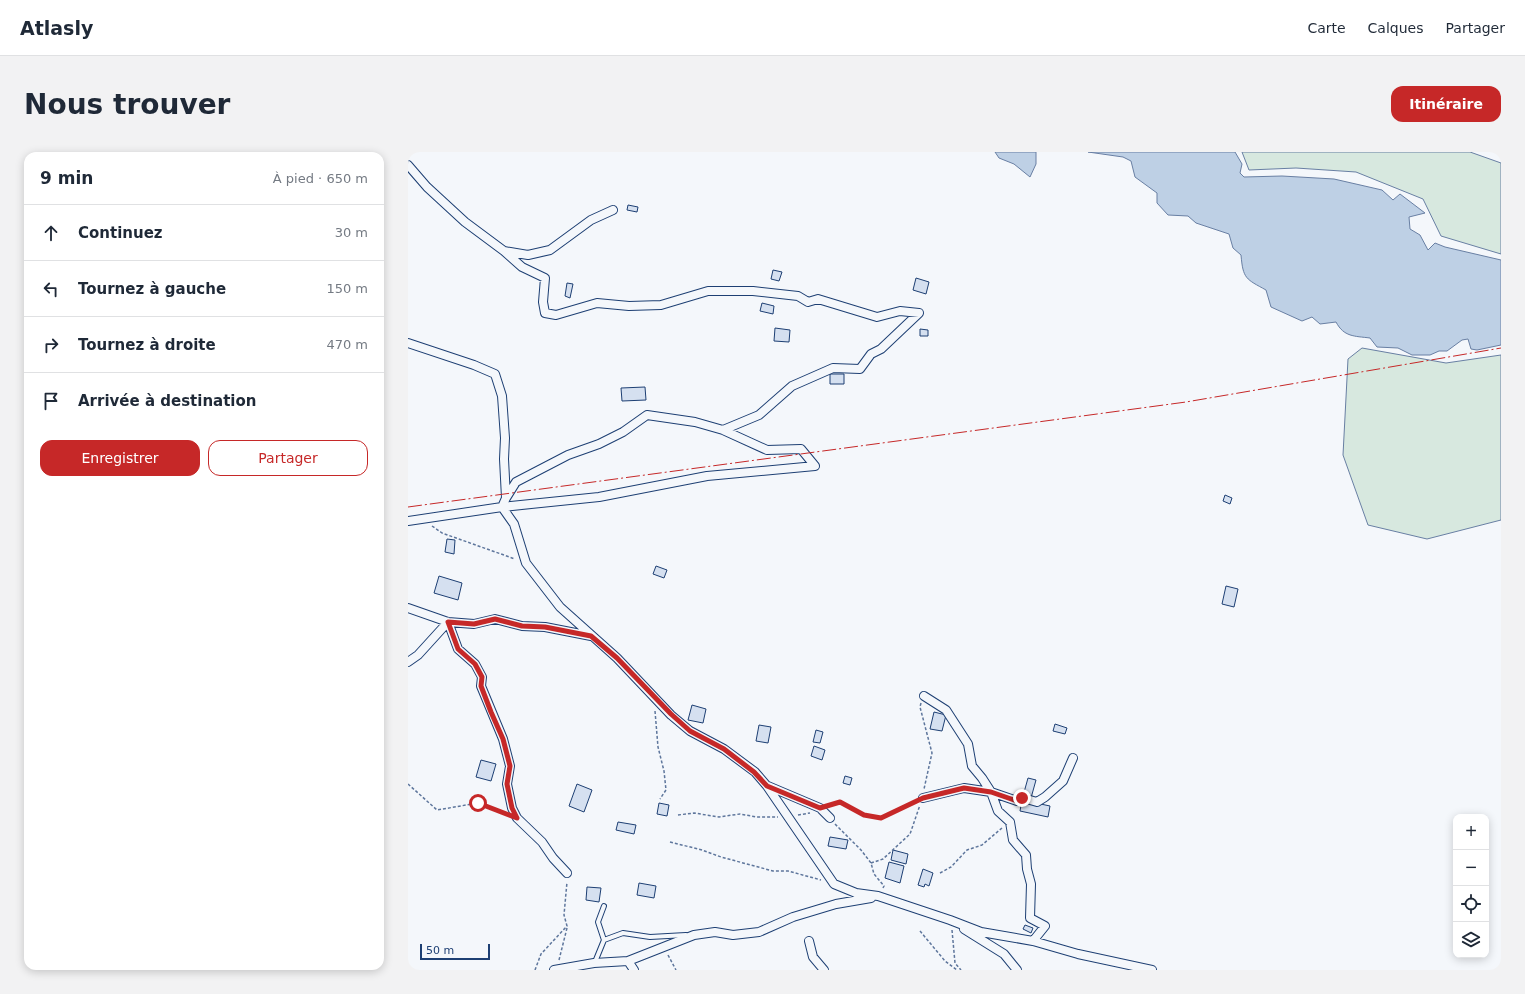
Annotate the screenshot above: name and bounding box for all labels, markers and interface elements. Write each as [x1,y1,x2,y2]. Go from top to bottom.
text: Atlasly [20,17,93,39]
text: Carte [1307,20,1346,36]
text: Calques [1368,20,1424,36]
text: Partager [1446,20,1505,36]
button: Itinéraire [1391,86,1501,122]
text: Nous trouver [24,88,230,121]
text: 9 min [40,168,93,188]
text: À pied · 650 m [273,171,368,186]
icon: ahead [40,222,62,244]
text: Continuez [78,224,163,242]
text: 30 m [335,225,368,240]
icon: left [40,278,62,300]
text: Tournez à gauche [78,280,226,298]
text: 150 m [326,281,368,296]
icon: right [40,334,62,356]
text: Tournez à droite [78,336,216,354]
text: 470 m [326,337,368,352]
icon: arrive [40,390,62,412]
text: Arrivée à destination [78,392,256,410]
button: Enregistrer [40,440,200,476]
button: Partager [208,440,368,476]
route end [1013,789,1031,807]
route start [469,794,487,812]
map controls [1453,814,1489,958]
button: + [1453,814,1489,850]
button: − [1453,850,1489,886]
button: locate [1453,886,1489,922]
button: layers [1453,922,1489,958]
scale bar [420,942,490,961]
text: 50 m [426,944,454,957]

